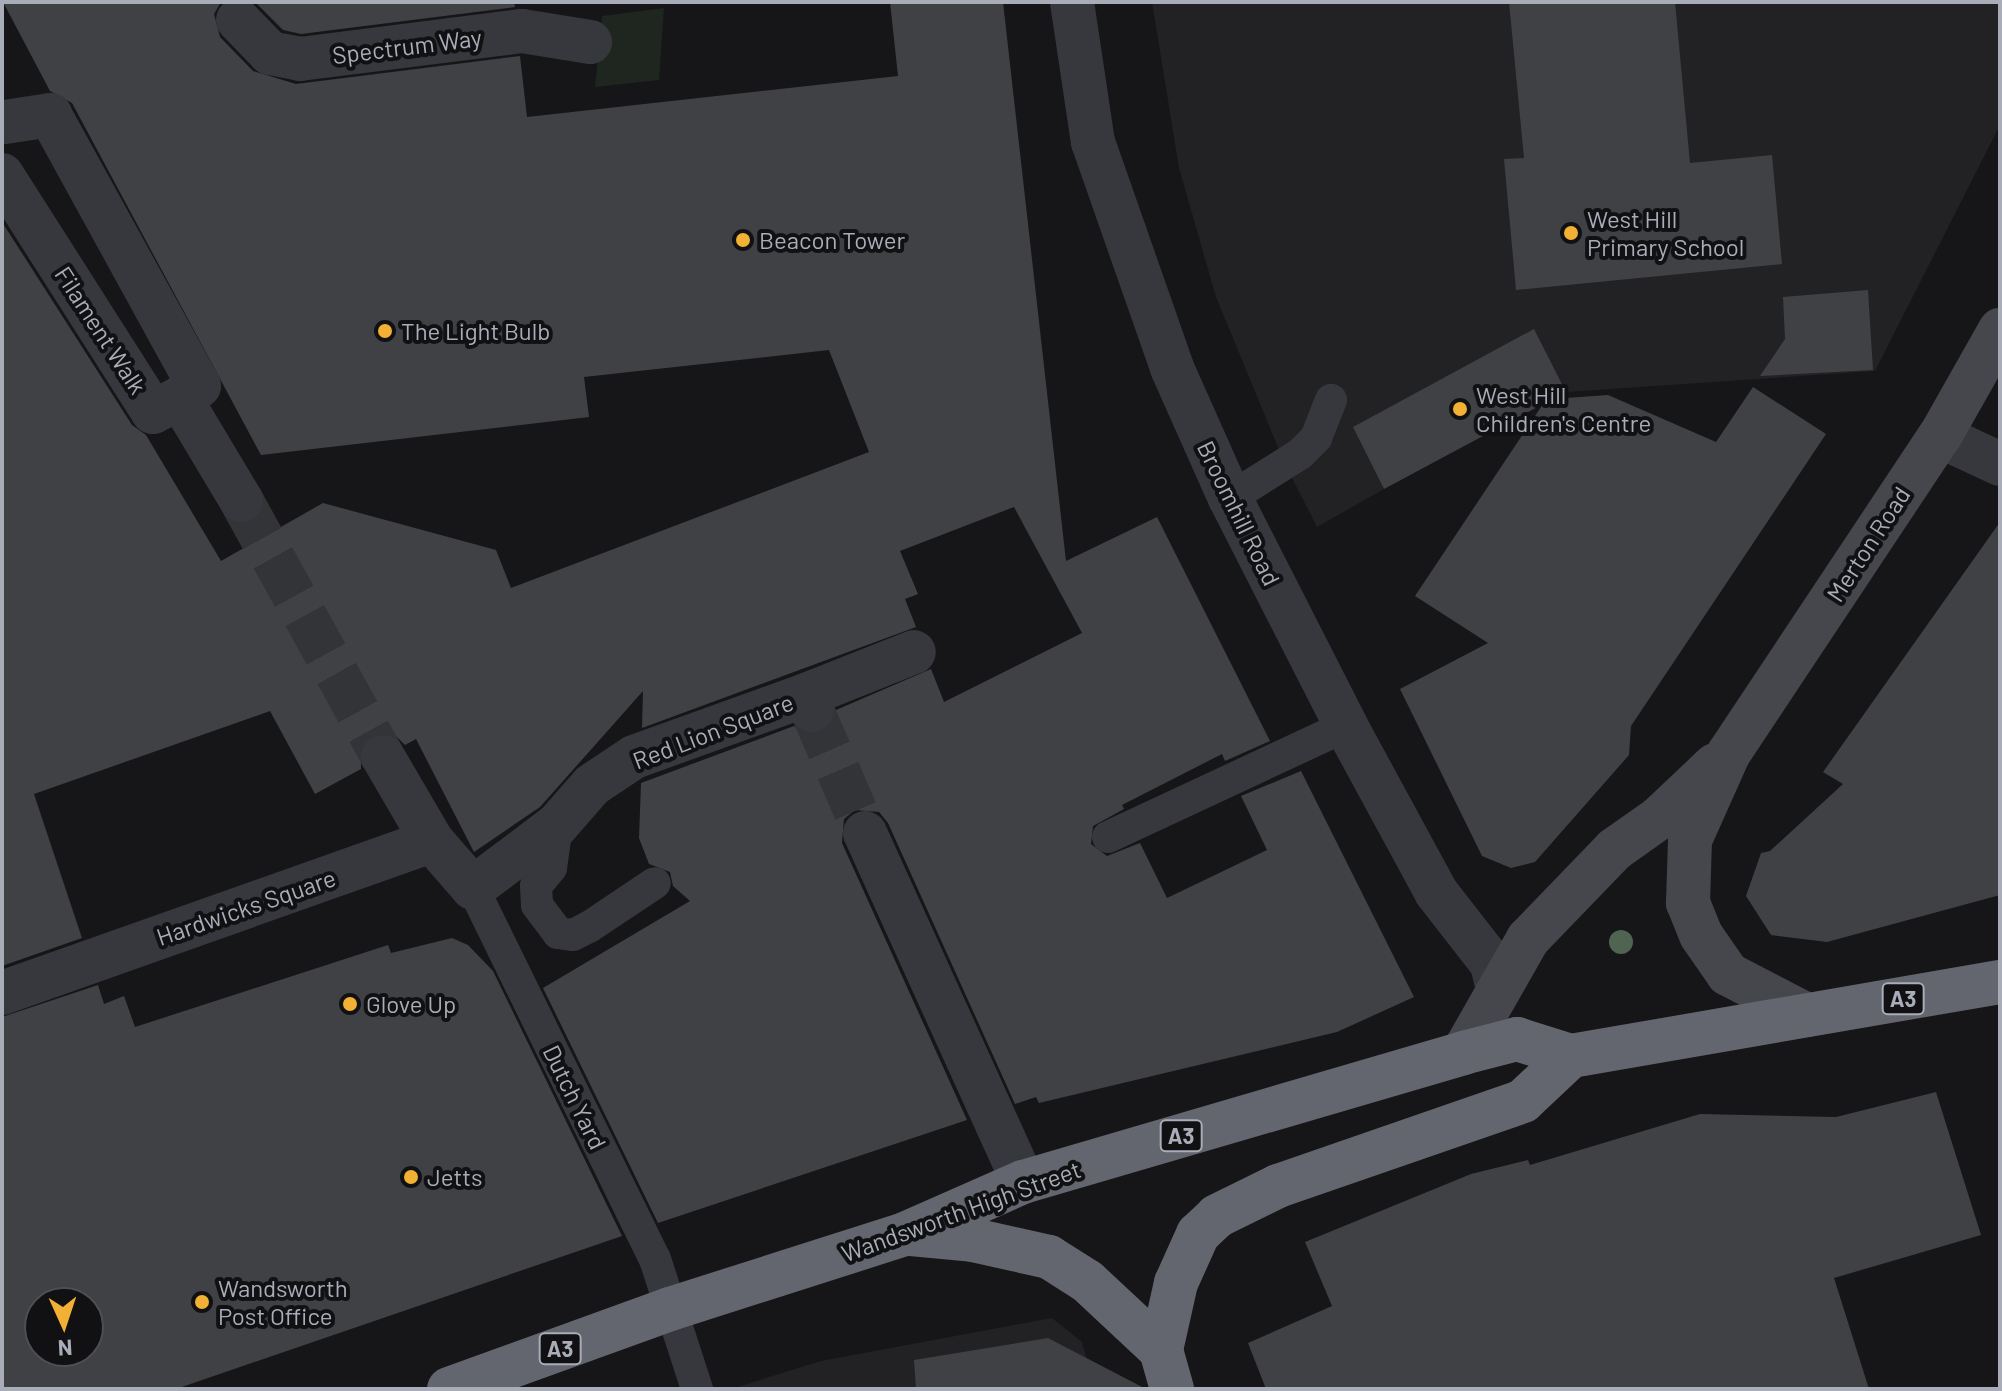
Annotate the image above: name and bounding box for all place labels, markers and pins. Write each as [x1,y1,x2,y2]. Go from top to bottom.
place label: West Hill Primary School [1587,205,1744,261]
marker: West Hill Primary School [1562,224,1580,242]
place label: Beacon Tower [759,226,905,254]
marker: Beacon Tower [734,231,752,249]
place label: The Light Bulb [401,317,550,345]
marker: The Light Bulb [376,322,394,340]
place label: West Hill Children's Centre [1476,381,1651,437]
marker: West Hill Children's Centre [1451,400,1469,418]
place label: Glove Up [366,990,456,1018]
marker: Glove Up [341,995,359,1013]
place label: Jetts [427,1163,482,1191]
marker: Jetts [402,1168,420,1186]
place label: Wandsworth Post Office [218,1274,348,1330]
marker: Wandsworth Post Office [193,1293,211,1311]

